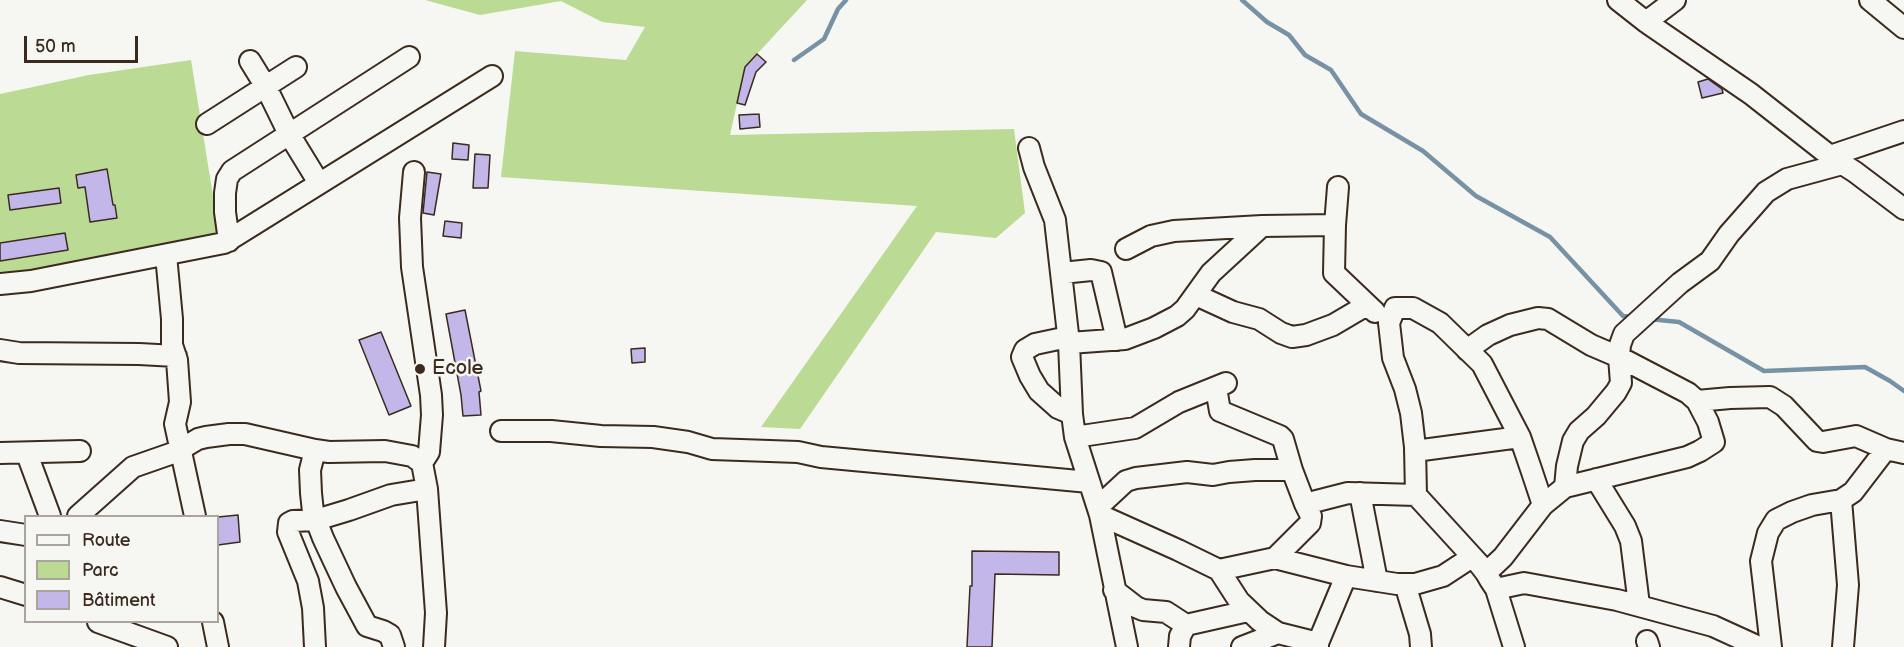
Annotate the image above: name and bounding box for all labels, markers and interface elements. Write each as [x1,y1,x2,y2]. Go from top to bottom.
scale bar [27,24,141,62]
text: 50 m [35,36,76,57]
place label: Ecole [432,357,483,381]
marker: Ecole [413,362,427,376]
legend [24,515,219,623]
text: Route [82,530,131,551]
text: Parc [82,560,119,581]
text: Bâtiment [82,590,156,611]

